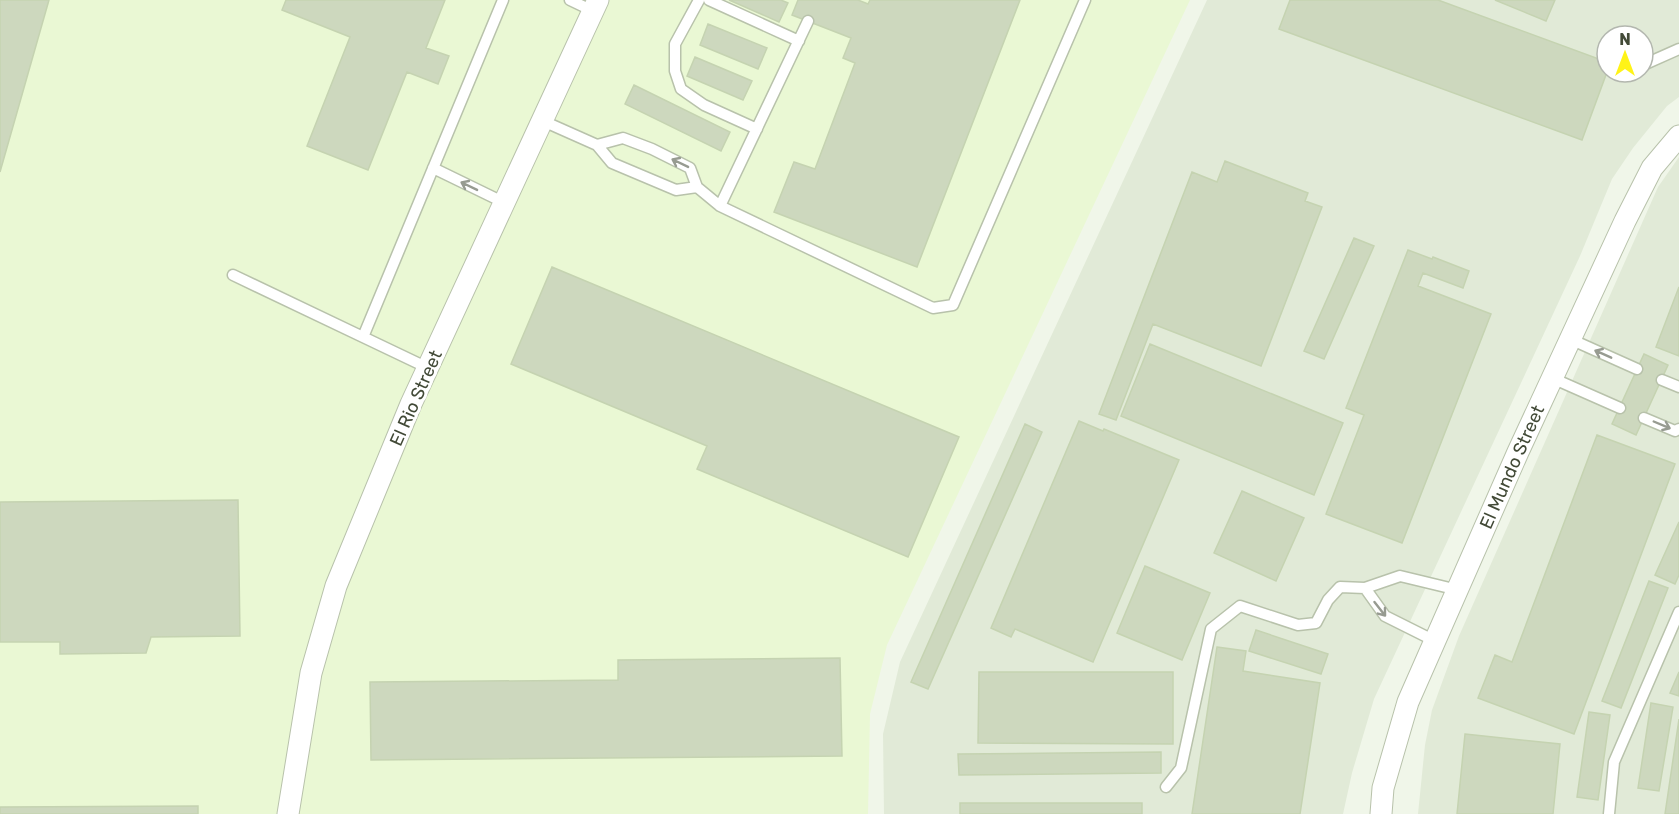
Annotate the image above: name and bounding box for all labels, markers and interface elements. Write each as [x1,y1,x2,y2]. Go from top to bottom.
north arrow [1595,24,1655,84]
text: N [1619,30,1631,49]
one-way arrow [672,156,690,168]
one-way arrow [460,179,478,191]
street label: El Rio Street [385,347,447,449]
one-way arrow [1595,348,1613,359]
street label: El Mundo Street [1475,402,1549,532]
one-way arrow [1652,420,1670,431]
one-way arrow [1374,601,1387,617]

